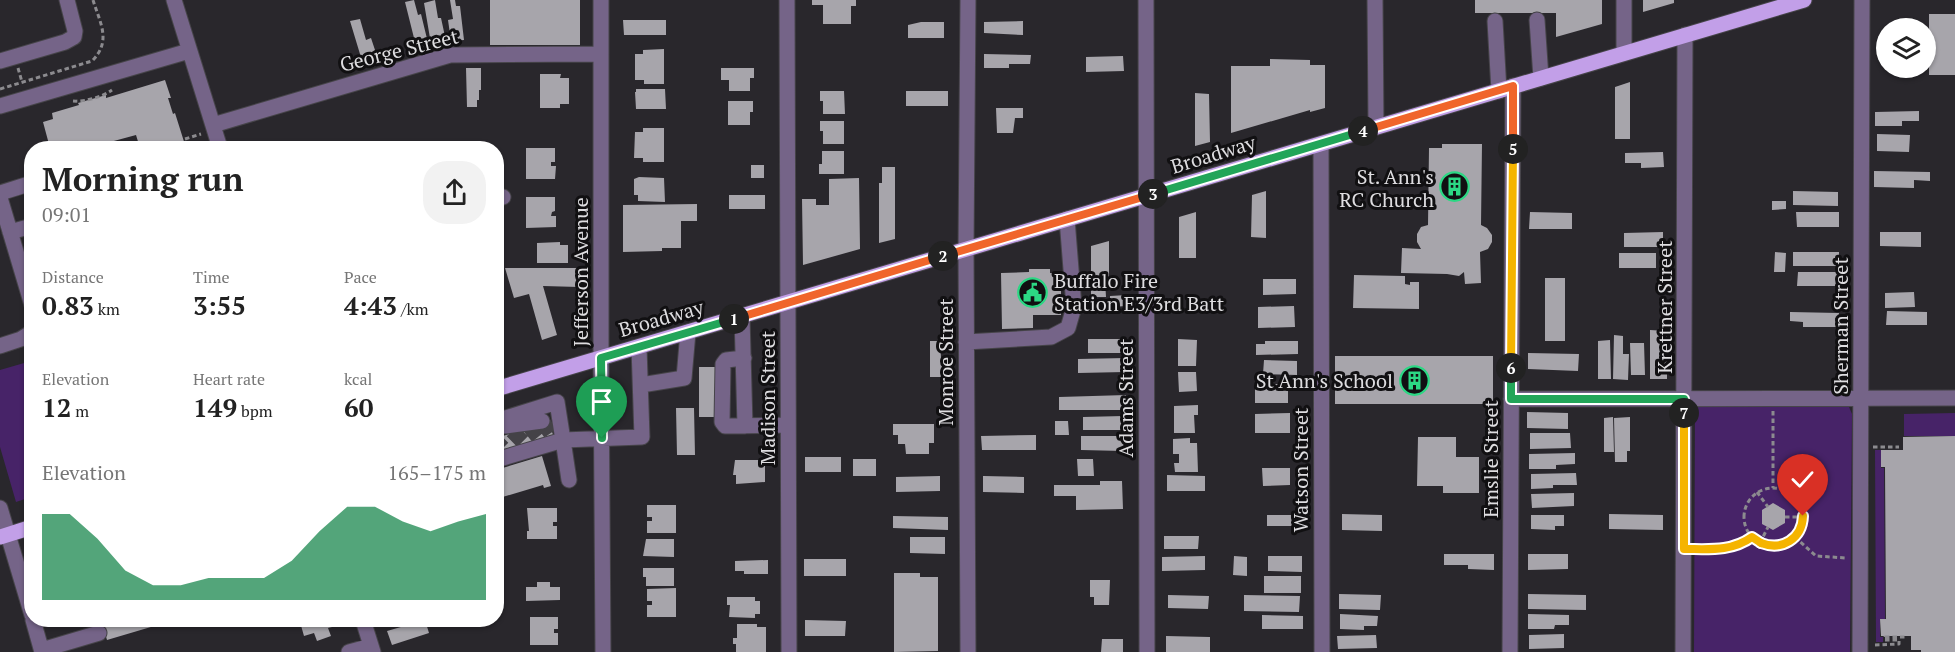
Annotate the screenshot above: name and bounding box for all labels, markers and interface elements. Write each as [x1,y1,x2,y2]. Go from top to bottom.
map controls [1876,18,1936,78]
button: layers [1876,18,1936,78]
street label: George Street [337,22,462,78]
pin: 4 [1348,116,1378,146]
text: 4 [1358,120,1368,142]
street label: Broadway [1167,128,1259,180]
pin: 5 [1498,134,1528,164]
text: 5 [1508,138,1518,160]
text: Morning run [42,157,244,200]
button: share [423,161,486,224]
place label: St. Ann's RC Church [1339,163,1434,213]
building icon: St. Ann's RC Church [1439,171,1471,203]
pin: 3 [1138,179,1168,209]
text: 3 [1148,183,1158,205]
street label: Jefferson Avenue [567,197,594,347]
text: 09:01 [42,201,91,228]
street label: Krettner Street [1651,240,1678,374]
pin: 2 [928,241,958,271]
text: 2 [938,245,948,267]
street label: Sherman Street [1827,257,1854,395]
text: Distance [42,266,104,288]
text: Time [193,266,230,288]
text: Pace [344,266,377,288]
place label: Buffalo Fire Station E3/3rd Batt [1054,267,1225,317]
public building icon: Buffalo Fire Station E3/3rd Batt [1017,276,1049,308]
text: 0.83 [42,288,94,322]
text: 3:55 [193,288,246,322]
text: 4:43 [344,288,397,322]
street label: Broadway [615,293,707,343]
text: km [94,298,120,320]
text: /km [397,298,428,320]
street label: Monroe Street [932,298,959,426]
pin: 1 [719,304,749,334]
text: 1 [729,308,739,330]
street label: Madison Street [754,330,781,465]
street label: Adams Street [1112,338,1139,458]
pin: 6 [1496,353,1526,383]
text: 6 [1506,357,1516,379]
building icon: St Ann's School [1398,364,1430,396]
place label: St Ann's School [1256,367,1393,394]
text: Elevation [42,368,109,390]
text: Heart rate [193,368,265,390]
text: kcal [344,368,372,390]
pin [576,376,627,438]
icon: arrive [585,385,618,418]
text: 12 [42,390,71,424]
text: 149 [193,390,237,424]
text: 60 [344,390,373,424]
pin: 7 [1669,398,1699,428]
street label: Emslie Street [1477,399,1504,518]
text: m [71,400,89,422]
text: bpm [237,400,273,422]
text: 7 [1679,402,1689,424]
street label: Watson Street [1287,407,1314,532]
pin [1777,454,1828,516]
text: Elevation [42,459,126,486]
text: 165–175 m [387,459,486,486]
icon: check [1786,463,1819,496]

